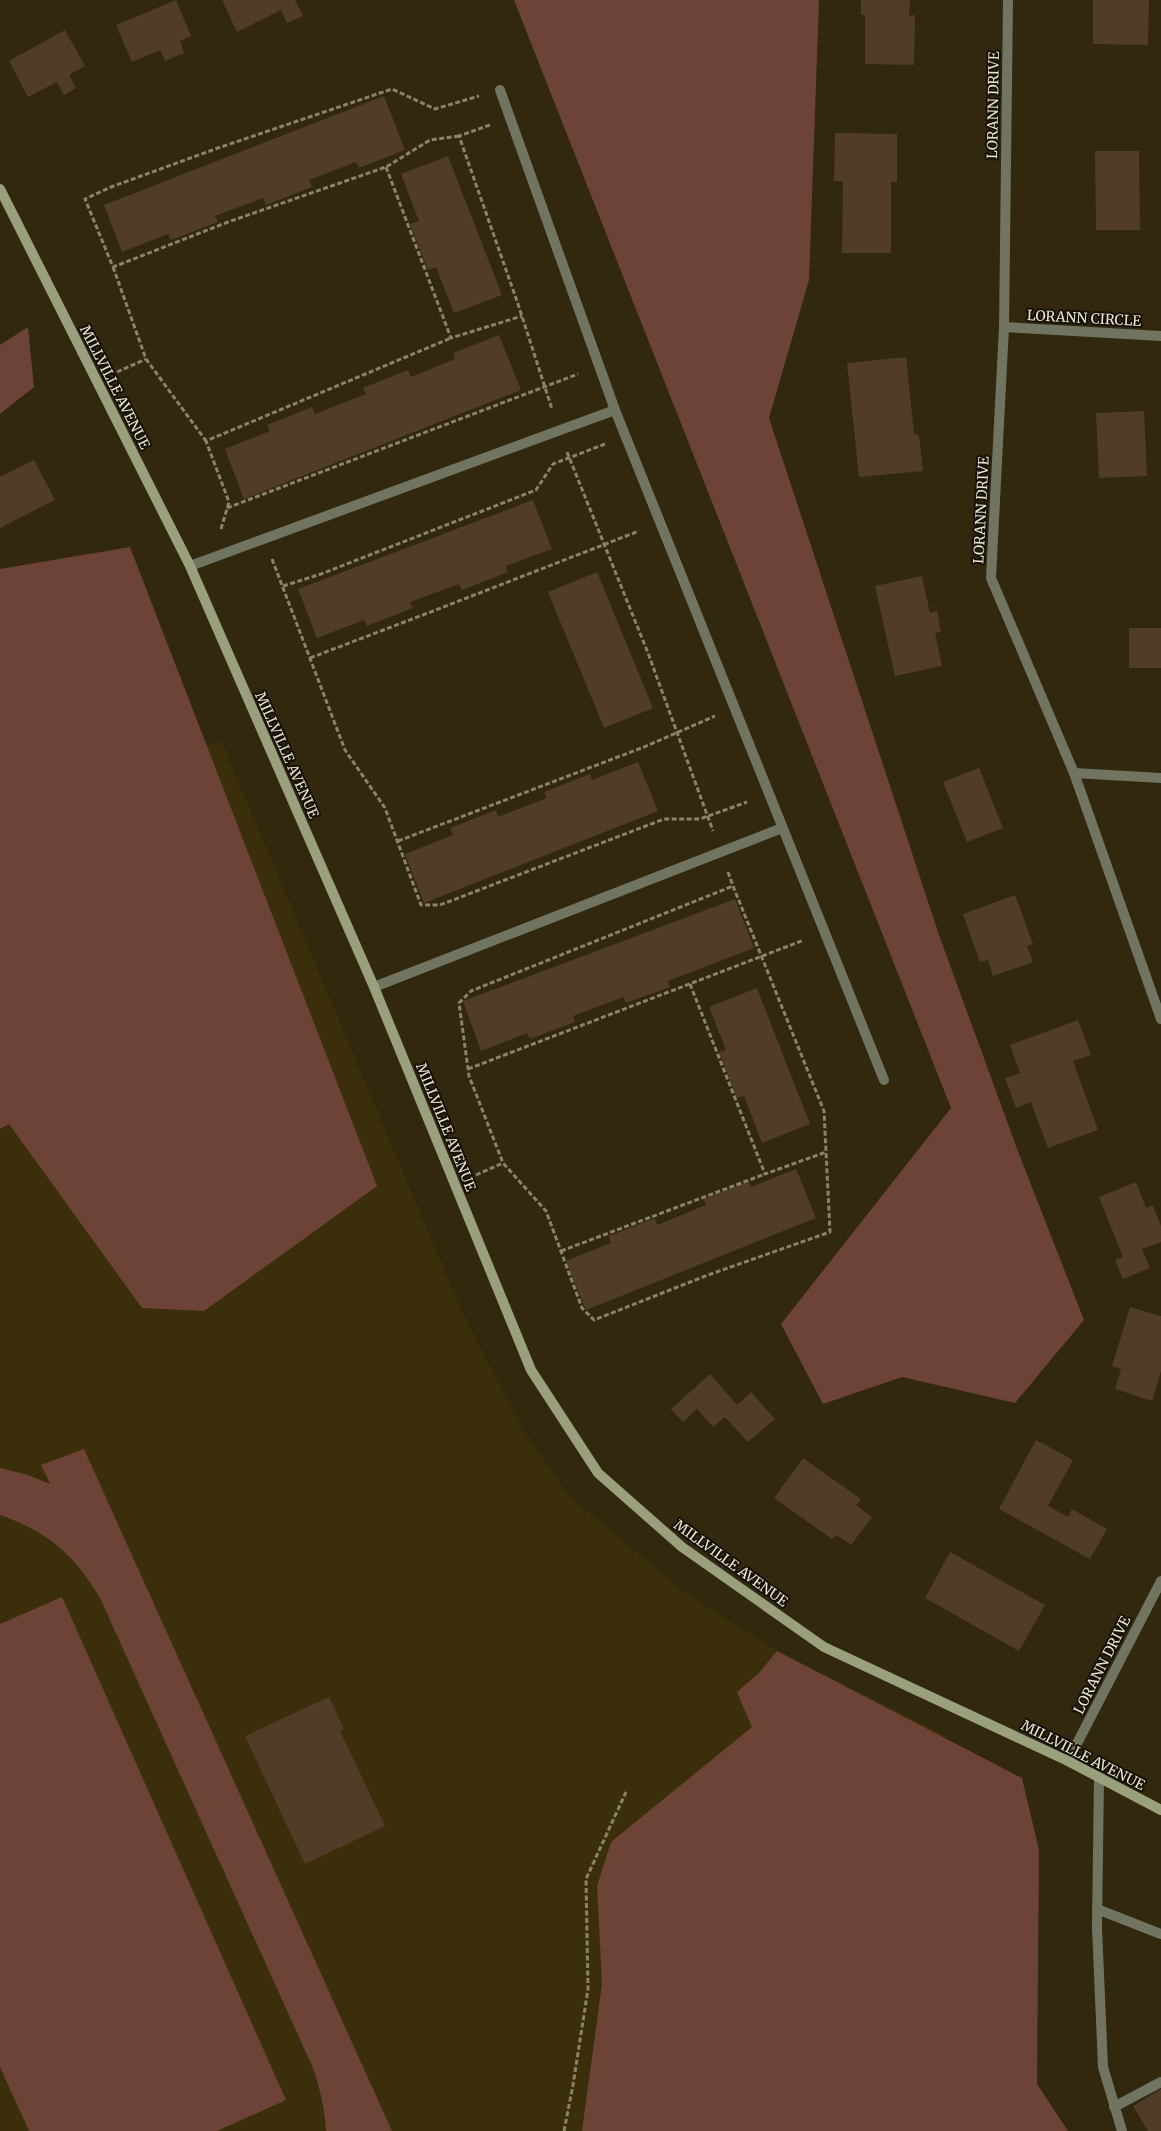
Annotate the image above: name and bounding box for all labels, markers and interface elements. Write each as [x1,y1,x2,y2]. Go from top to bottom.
street label: LORANN DRIVE [983,51,1003,159]
street label: LORANN CIRCLE [1026,306,1142,330]
street label: MILLVILLE AVENUE [76,322,154,452]
street label: LORANN DRIVE [969,456,993,564]
street label: MILLVILLE AVENUE [251,689,323,821]
street label: MILLVILLE AVENUE [412,1060,480,1194]
street label: MILLVILLE AVENUE [670,1516,792,1610]
street label: LORANN DRIVE [1070,1613,1134,1717]
street label: MILLVILLE AVENUE [1018,1716,1148,1794]

